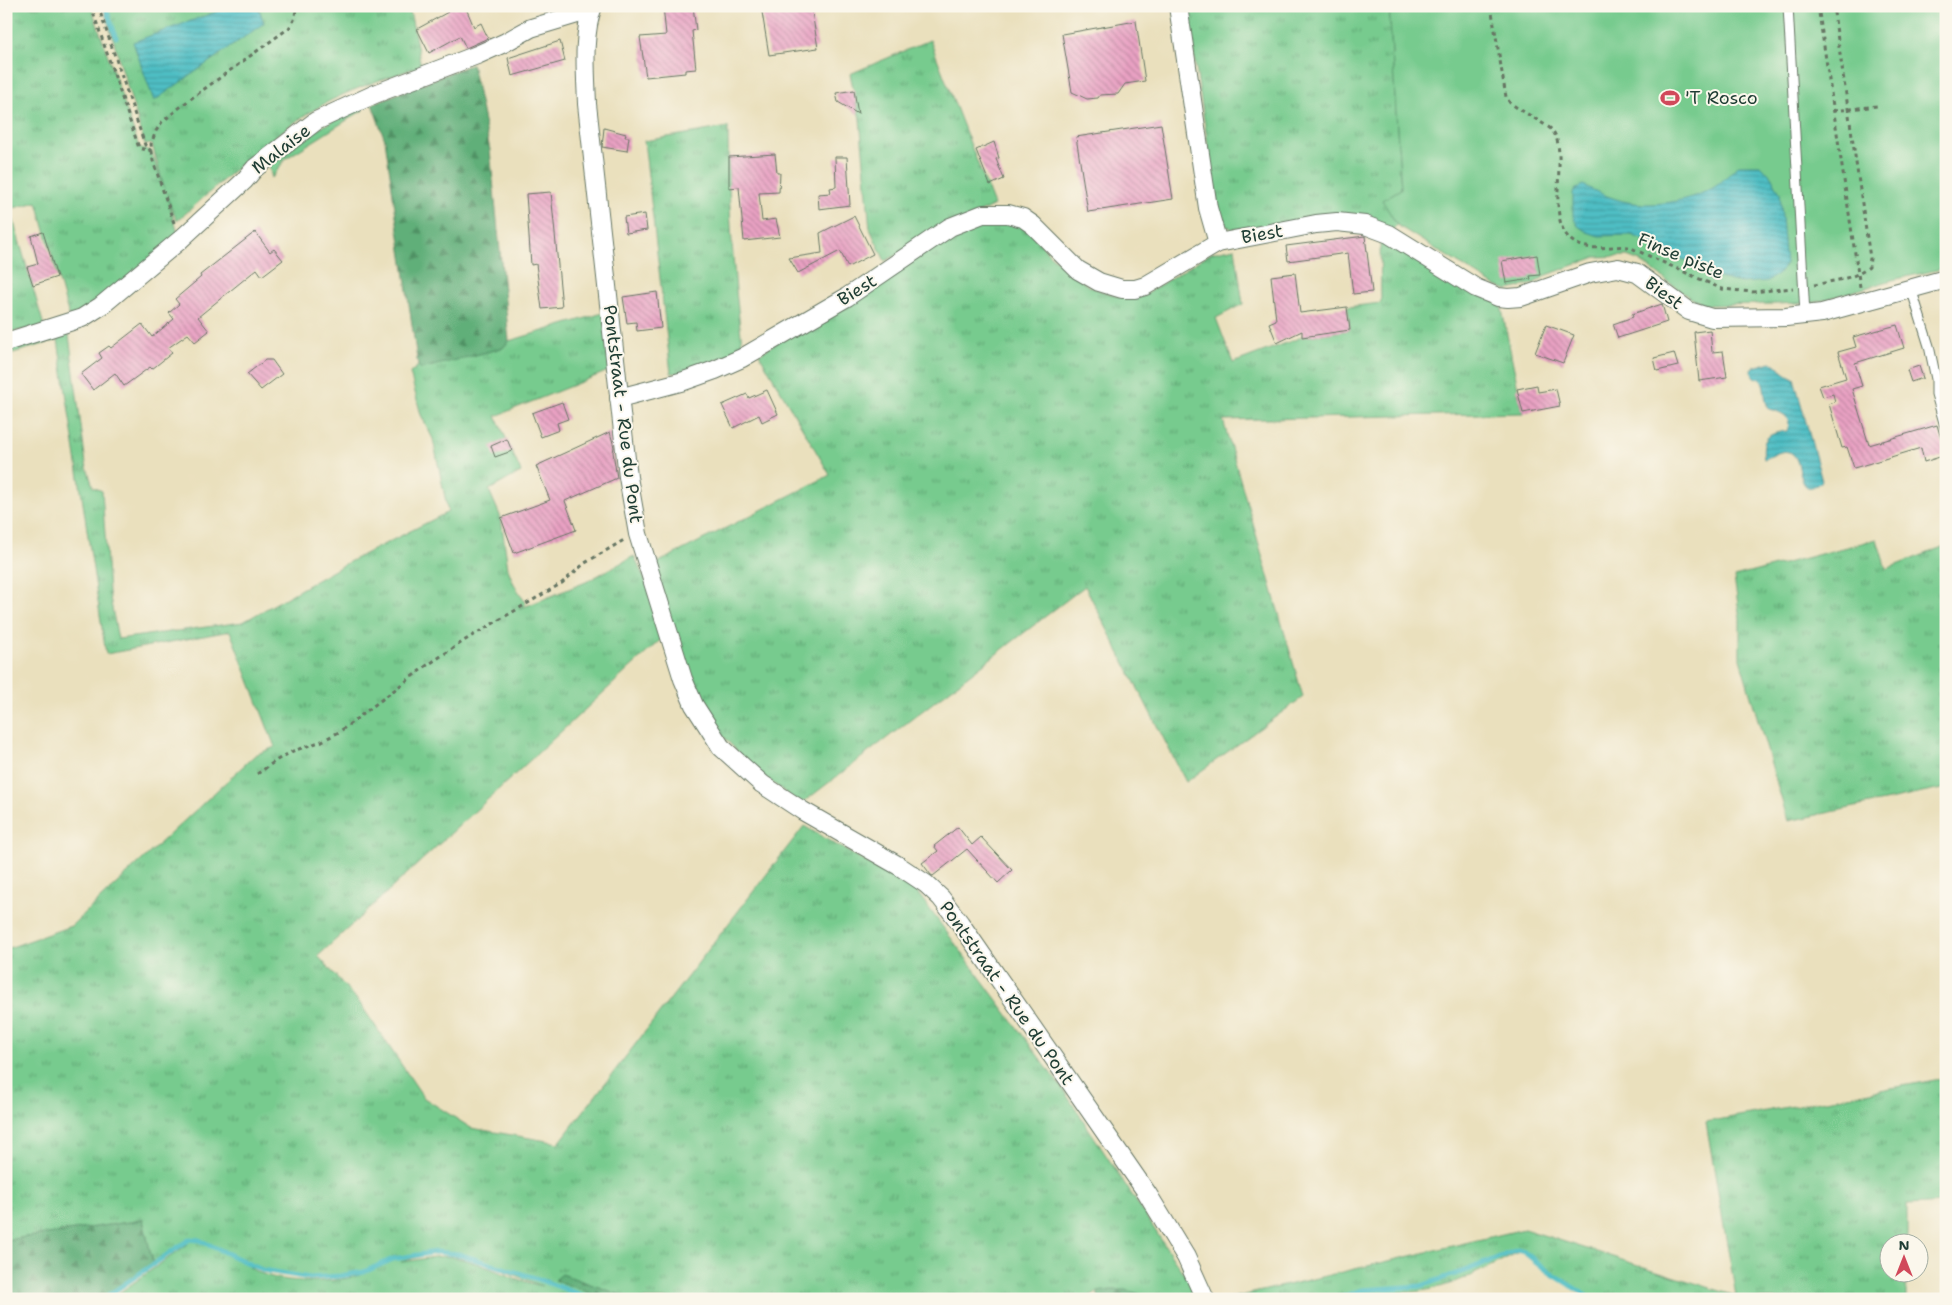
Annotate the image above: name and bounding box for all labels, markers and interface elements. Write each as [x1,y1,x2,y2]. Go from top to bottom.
place label: 'T Rosco [1685,86,1758,110]
sports icon: 'T Rosco [1659,87,1681,109]
street label: Malaise [247,118,315,180]
street label: Biest [1239,219,1285,249]
street label: Finse piste [1634,227,1728,285]
street label: Biest [833,269,881,311]
street label: Biest [1640,271,1688,315]
street label: Pontstraat - Rue du Pont [598,304,648,525]
street label: Pontstraat - Rue du Pont [934,896,1080,1090]
north arrow [1880,1232,1930,1282]
text: N [1898,1236,1910,1254]

